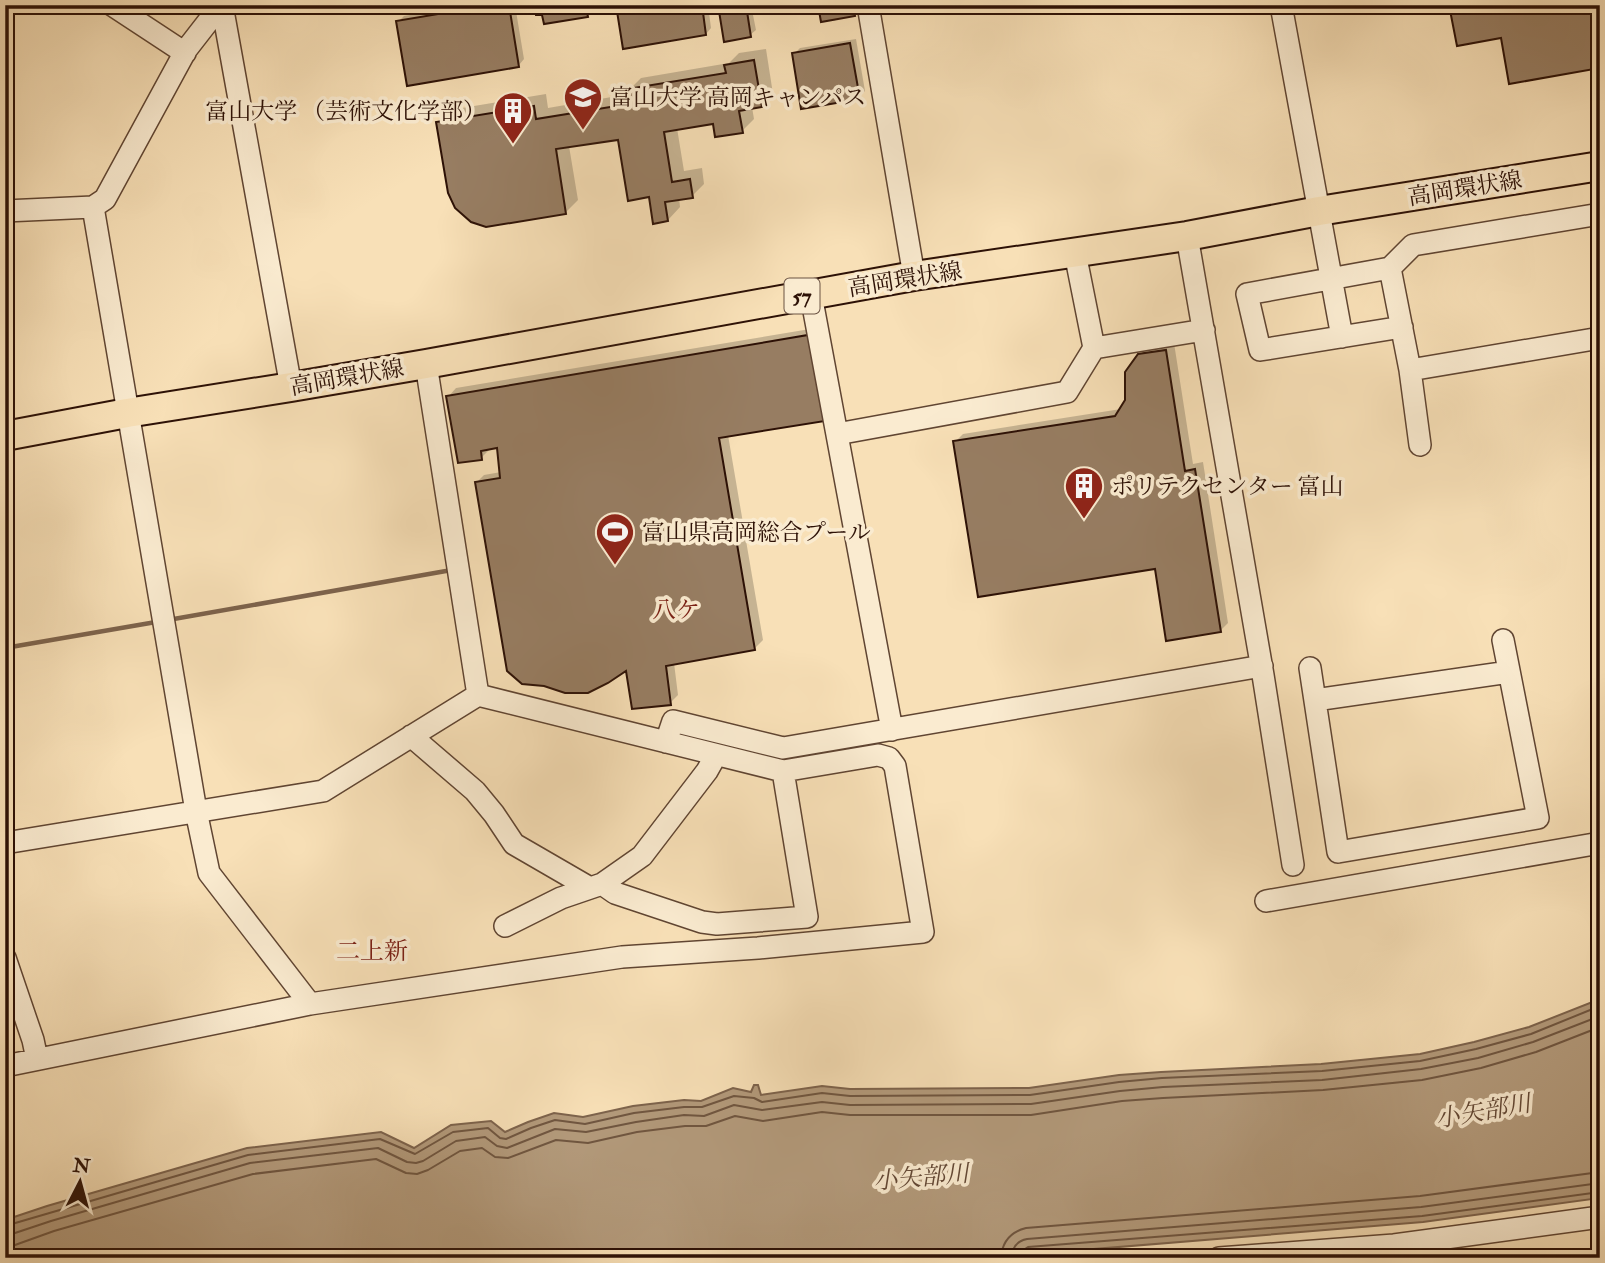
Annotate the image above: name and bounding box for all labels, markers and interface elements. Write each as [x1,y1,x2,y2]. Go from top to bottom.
school or university icon: 富山大学 高岡キャンパス [562,76,604,131]
place label: 富山大学 高岡キャンパス [610,83,866,112]
building icon: 富山大学 （芸術文化学部） [492,90,534,145]
place label: 富山大学 （芸術文化学部） [205,97,486,126]
street label: 高岡環状線 [1406,165,1524,212]
street label: 高岡環状線 [846,256,964,303]
road number: 57 [784,278,820,314]
street label: 高岡環状線 [288,353,406,402]
building icon: ポリテクセンター 富山 [1063,465,1105,520]
place label: ポリテクセンター 富山 [1111,472,1344,501]
sports icon: 富山県高岡総合プール [594,511,636,566]
place label: 富山県高岡総合プール [642,518,871,547]
district label: 八ケ [652,595,700,626]
district label: 二上新 [336,936,408,967]
water label: 小矢部川 [1433,1087,1536,1135]
north arrow [46,1148,116,1218]
text: N [71,1153,92,1179]
water label: 小矢部川 [872,1158,973,1197]

